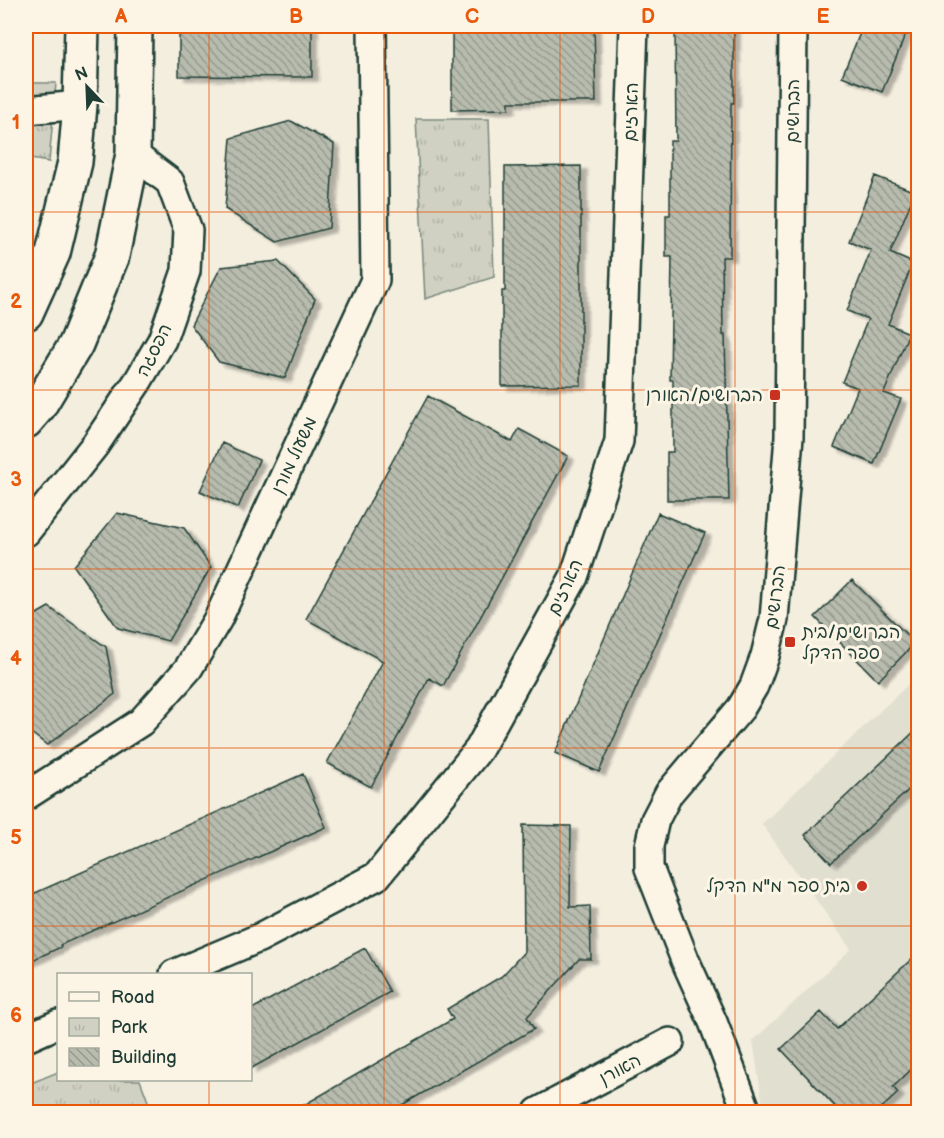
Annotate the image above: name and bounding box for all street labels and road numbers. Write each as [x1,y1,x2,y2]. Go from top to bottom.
street label: הברושים [783,79,804,143]
street label: הארזים [620,82,643,142]
street label: הפסגה [132,320,177,380]
street label: משעול מורן [267,413,321,497]
street label: הארזים [543,556,587,619]
street label: הברושים [761,564,790,630]
street label: האורן [596,1050,645,1089]

